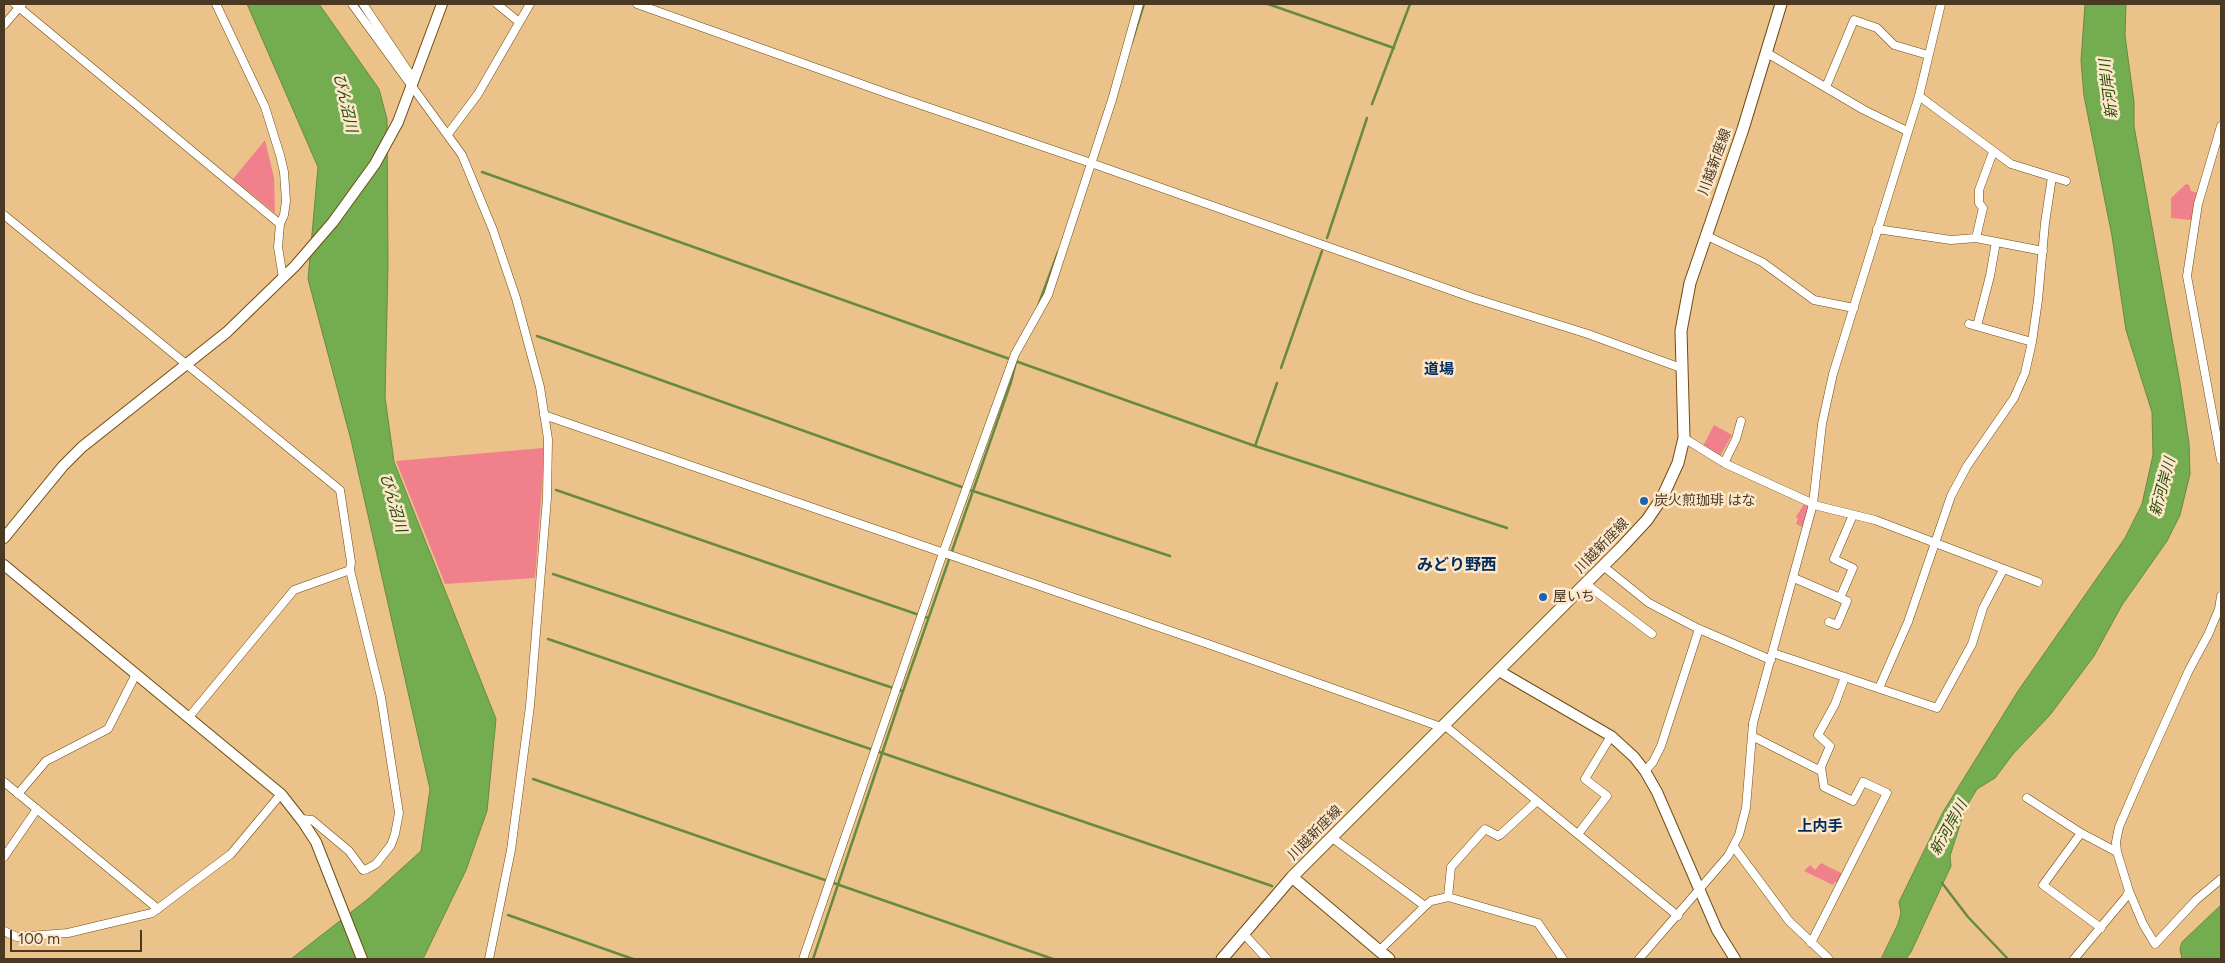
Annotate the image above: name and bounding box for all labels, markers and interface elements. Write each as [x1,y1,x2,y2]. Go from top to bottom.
water label: 新河岸川 [2096,58,2122,120]
water label: びん沼川 [329,72,361,134]
street label: 川越新座線 [1695,126,1735,198]
district label: 道場 [1424,361,1454,379]
water label: 新河岸川 [2147,456,2179,518]
water label: びん沼川 [376,472,410,534]
place label: 炭火煎珈琲 はな [1654,493,1755,509]
marker: 炭火煎珈琲 はな [1638,495,1650,507]
street label: 川越新座線 [1572,515,1632,577]
district label: みどり野西 [1417,555,1497,575]
place label: 屋いち [1553,589,1595,605]
marker: 屋いち [1537,591,1549,603]
water label: 新河岸川 [1927,797,1971,859]
street label: 川越新座線 [1284,802,1346,864]
district label: 上内手 [1798,818,1842,836]
scale bar [12,920,145,952]
text: 100 m [18,930,60,948]

